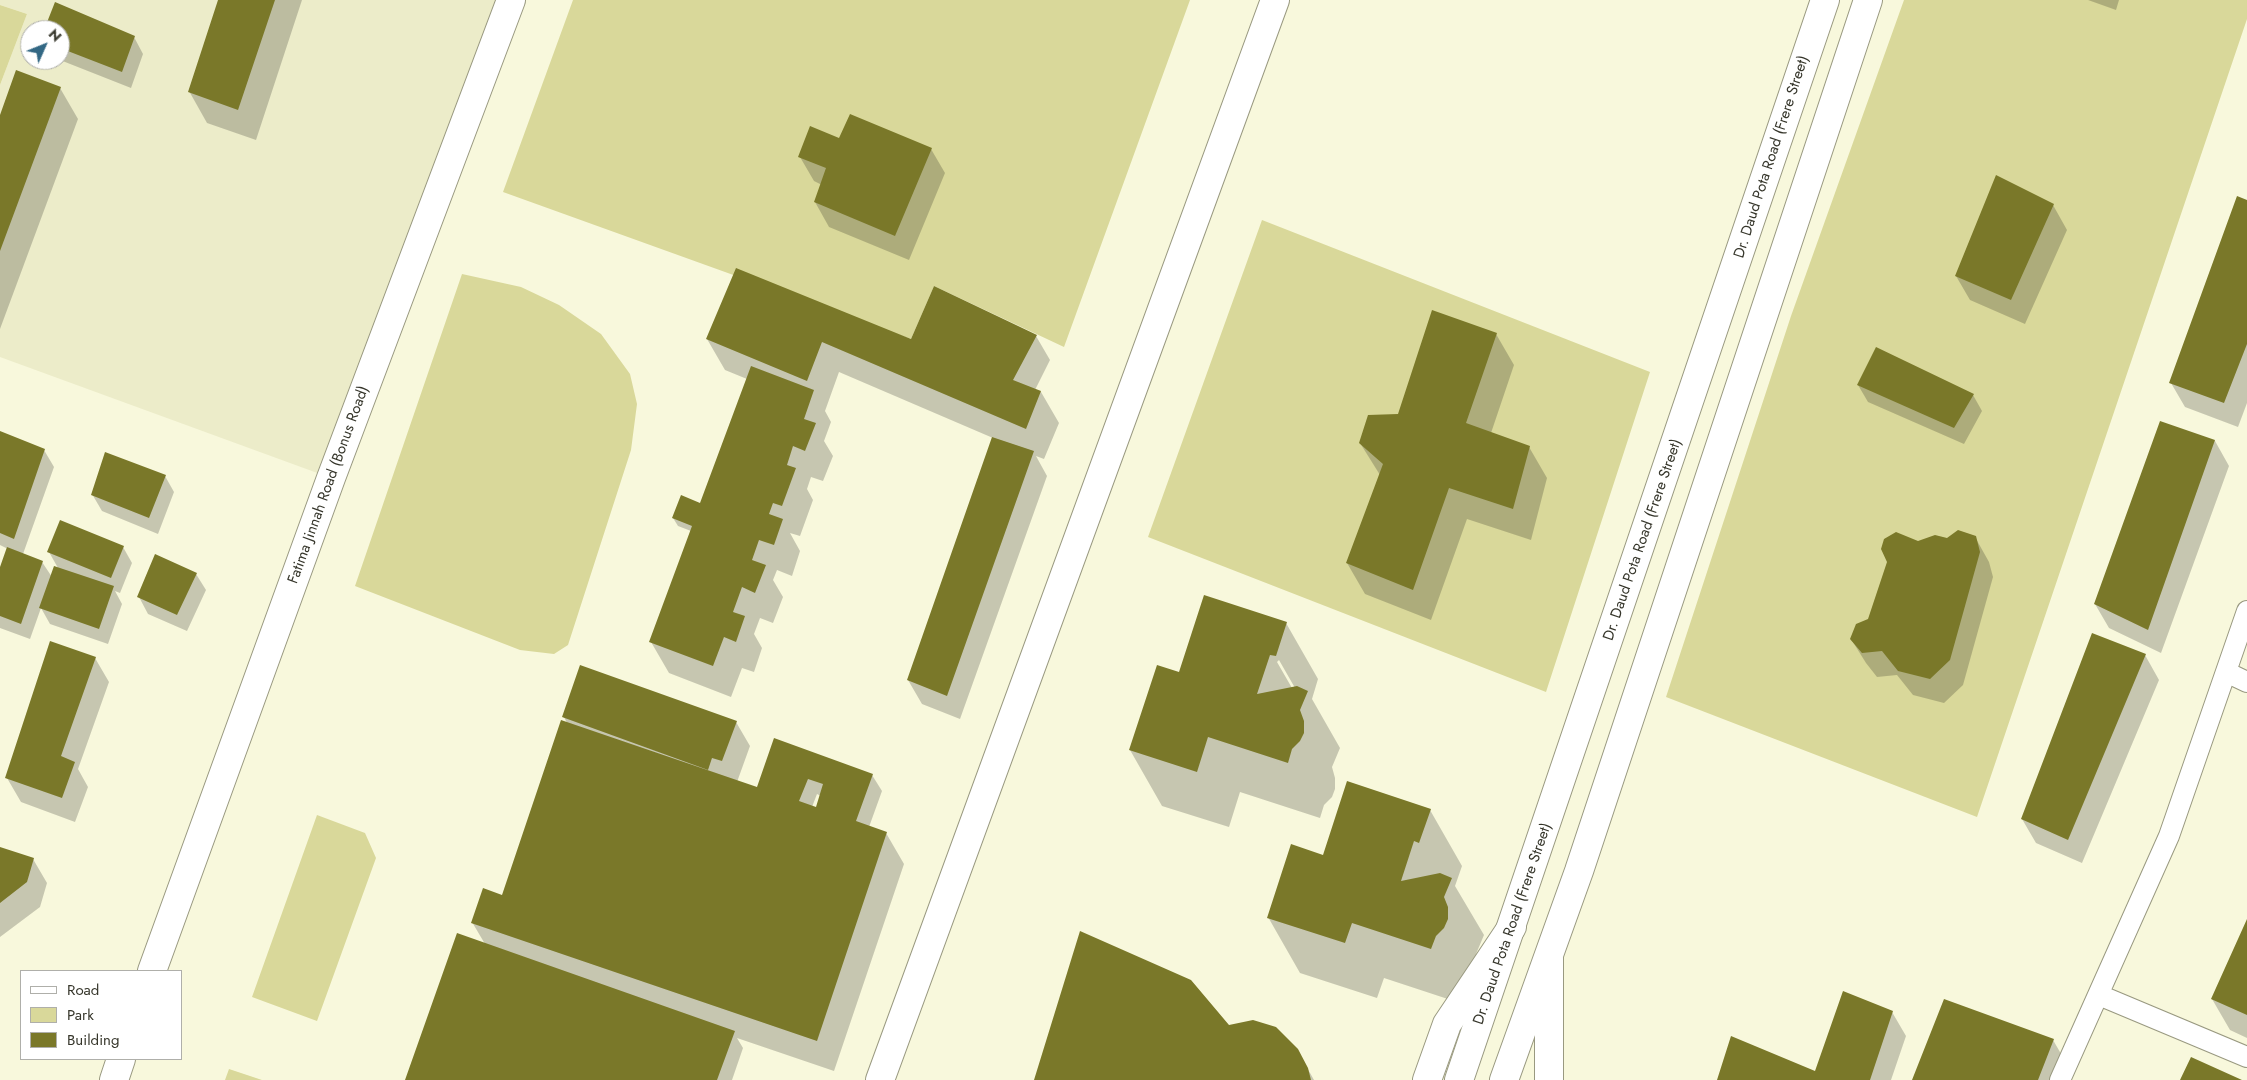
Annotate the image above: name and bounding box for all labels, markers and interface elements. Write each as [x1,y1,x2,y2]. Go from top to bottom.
north arrow [20,20,70,70]
text: N [44,24,66,46]
street label: Dr. Daud Pota Road (Frere Street) [1731,53,1813,261]
street label: Fatima Jinnah Road (Bonus Road) [285,384,373,586]
street label: Dr. Daud Pota Road (Frere Street) [1600,437,1686,643]
street label: Dr. Daud Pota Road (Frere Street) [1470,821,1556,1027]
legend [20,970,182,1060]
text: Road [67,979,99,1001]
text: Park [67,1004,94,1026]
text: Building [67,1029,119,1051]

